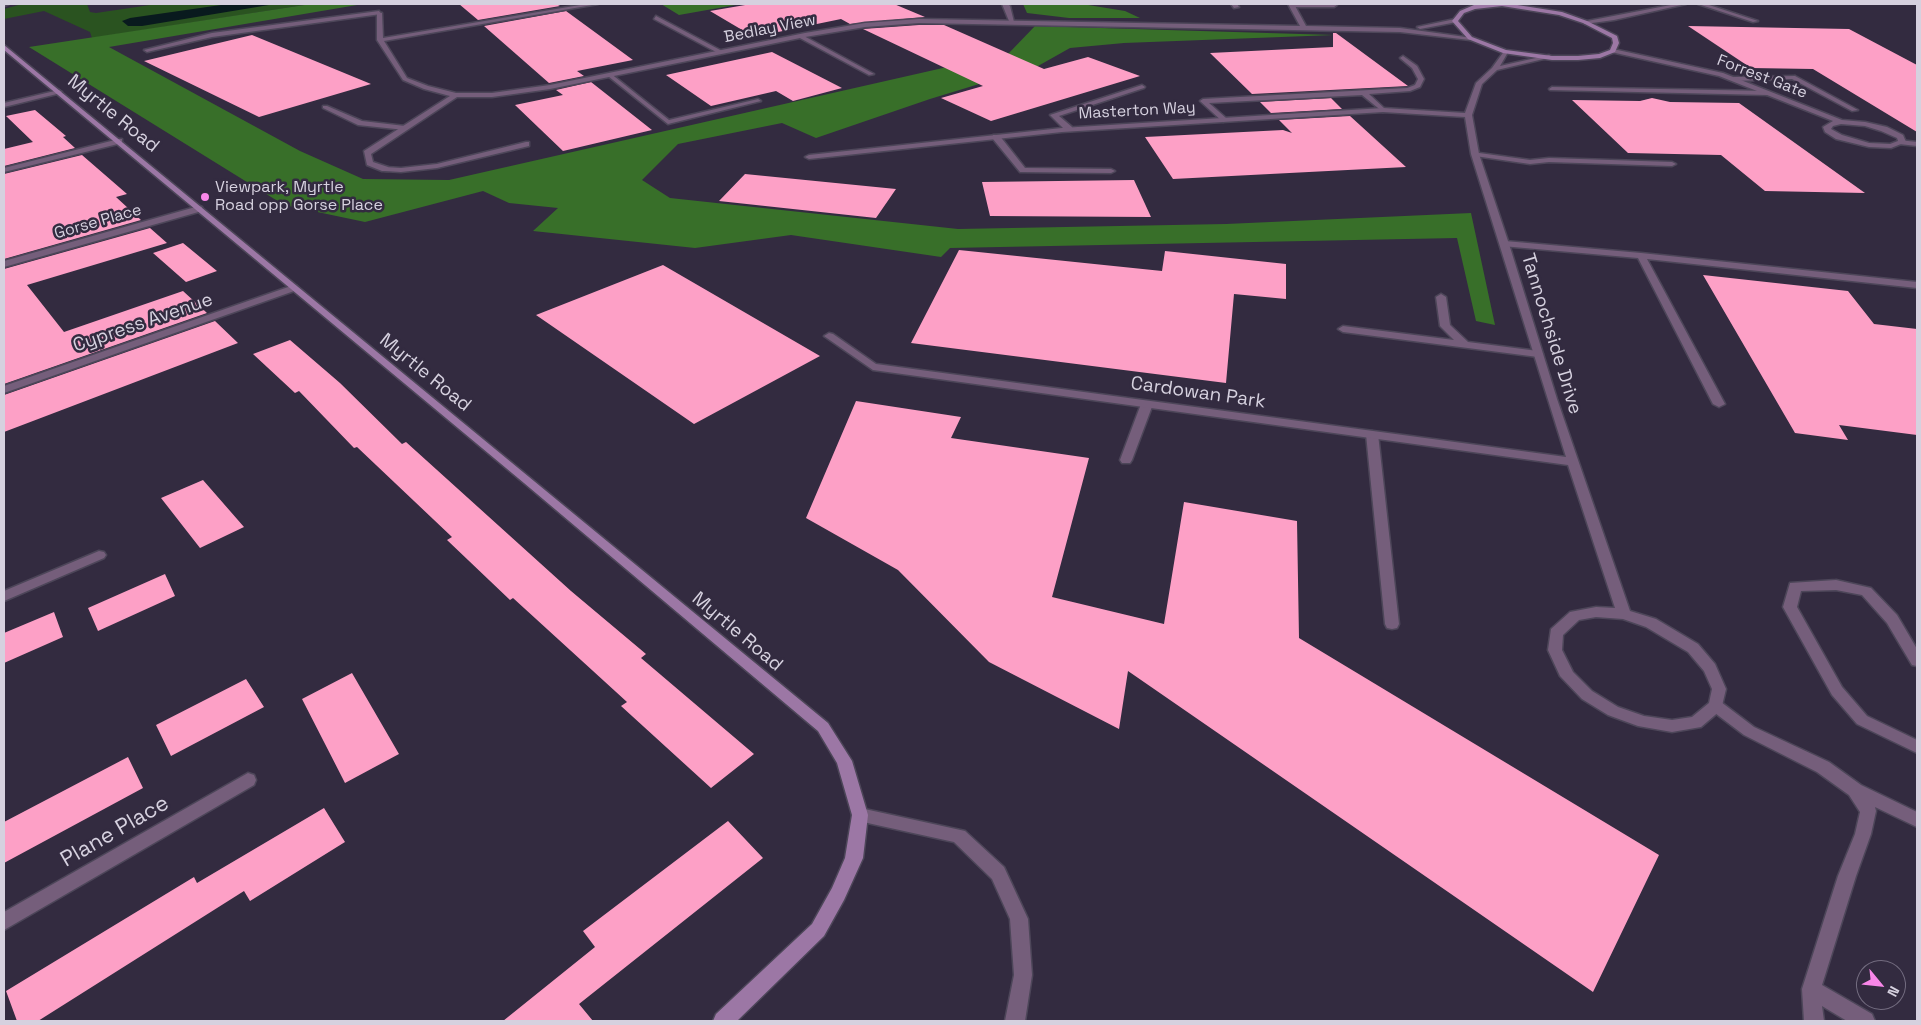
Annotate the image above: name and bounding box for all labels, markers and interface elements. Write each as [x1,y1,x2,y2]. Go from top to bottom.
street label: Bedlay View [722,11,818,47]
street label: Forrest Gate [1714,51,1810,103]
street label: Myrtle Road [63,70,163,158]
street label: Masterton Way [1078,98,1196,124]
place label: Viewpark, Myrtle Road opp Gorse Place [215,178,383,216]
marker: Viewpark, Myrtle Road opp Gorse Place [199,191,211,203]
street label: Gorse Place [52,200,144,244]
street label: Tannochside Drive [1516,251,1586,417]
street label: Cypress Avenue [70,288,216,358]
street label: Myrtle Road [375,329,475,417]
street label: Cardowan Park [1129,372,1267,414]
street label: Myrtle Road [687,587,787,677]
street label: Plane Place [56,790,174,874]
north arrow [1856,960,1906,1010]
text: N [1883,983,1904,1000]

